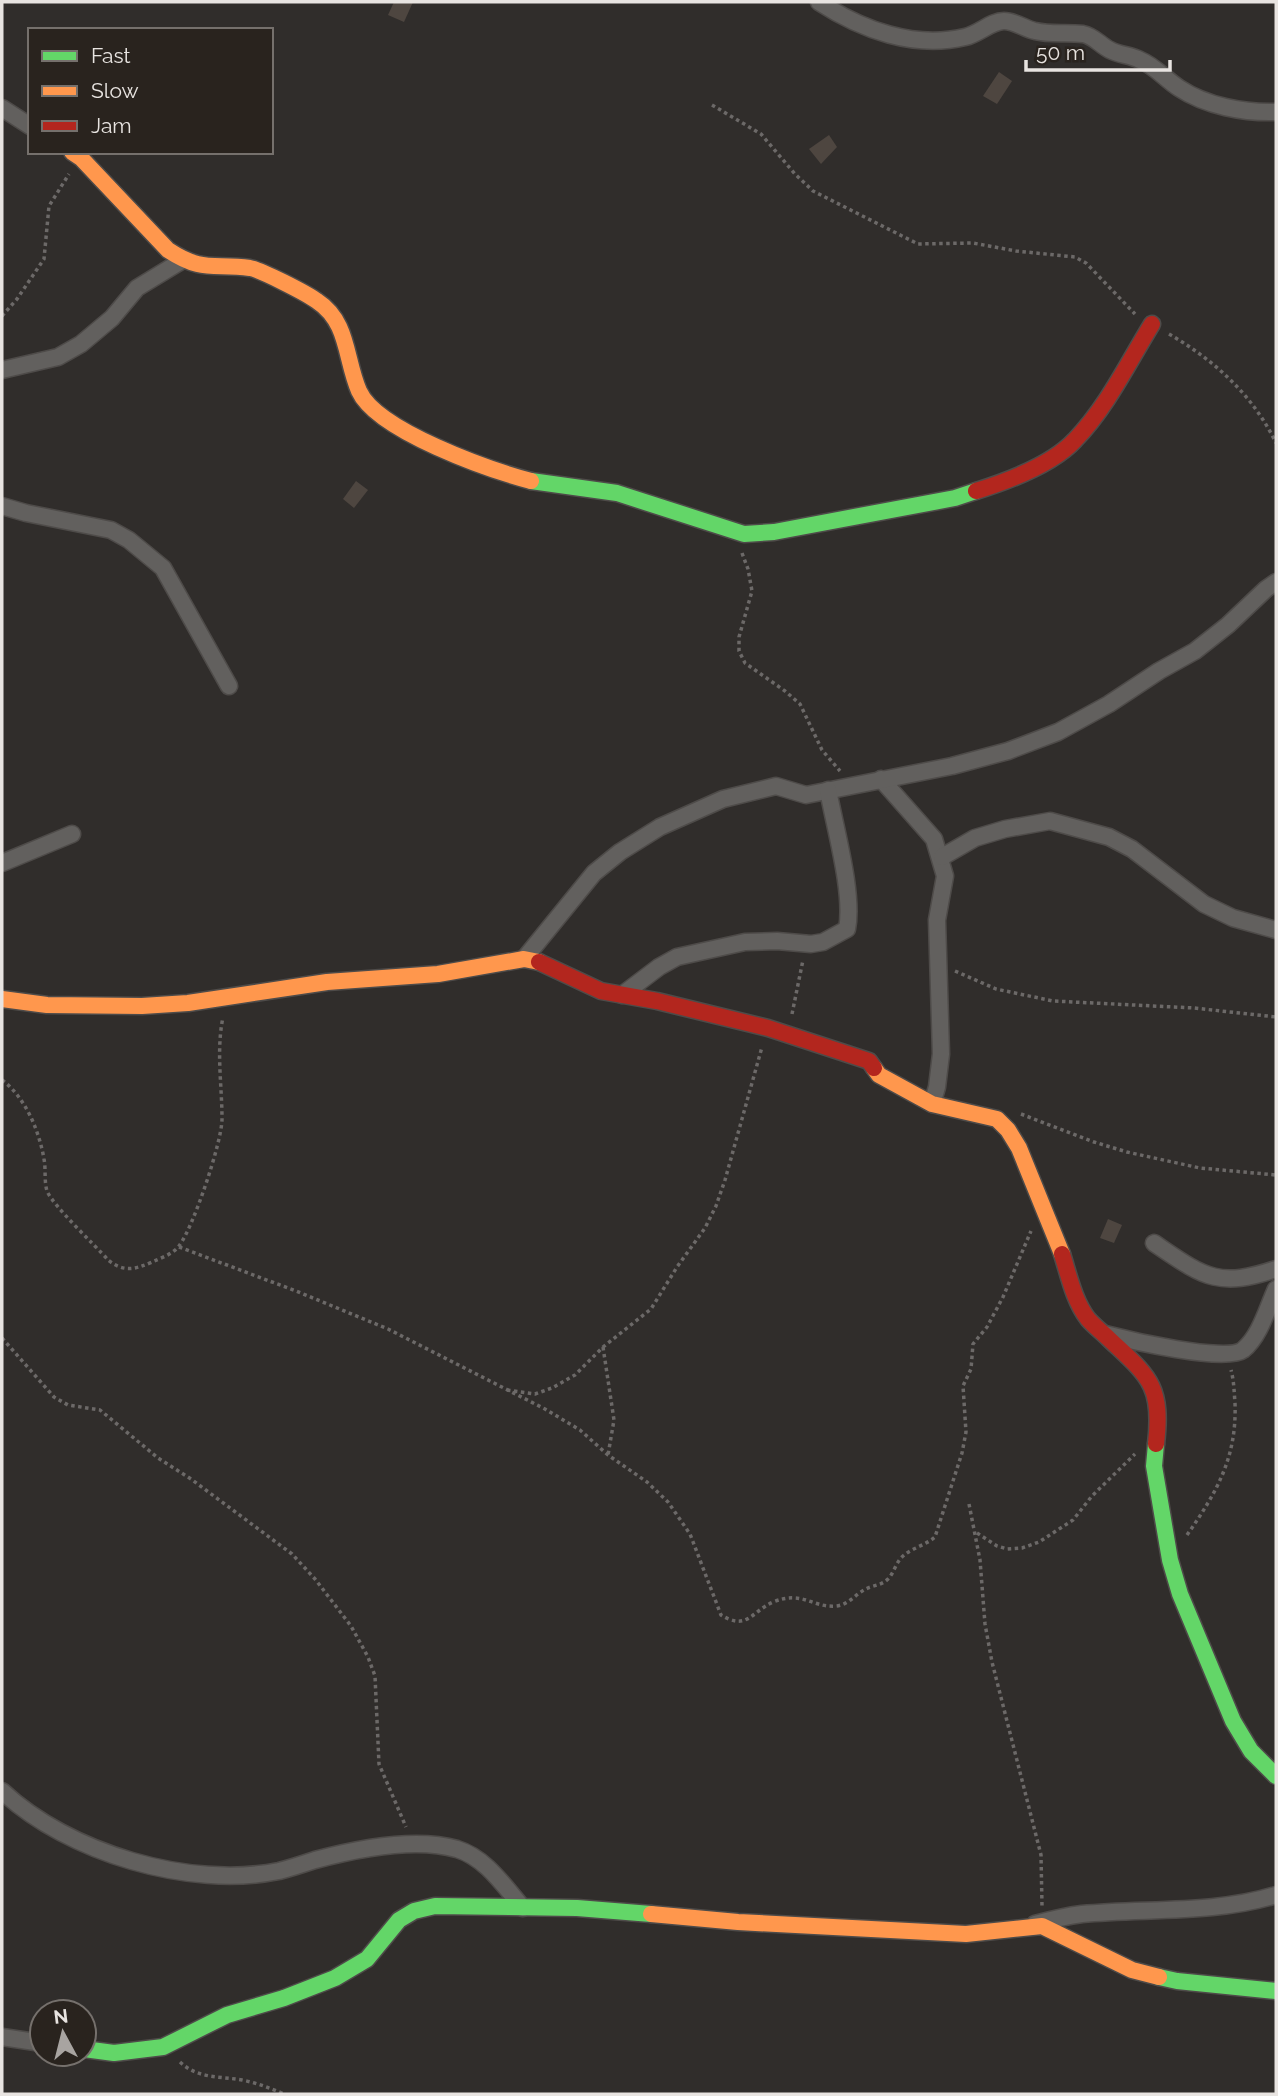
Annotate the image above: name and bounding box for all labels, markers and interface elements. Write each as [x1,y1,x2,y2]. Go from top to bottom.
legend [28,28,273,154]
scale bar [1026,28,1170,72]
text: 50 m [1036,40,1085,65]
text: Fast [91,43,131,68]
text: Slow [91,78,139,103]
text: Jam [91,113,132,138]
north arrow [28,1998,98,2068]
text: N [52,2004,69,2028]

